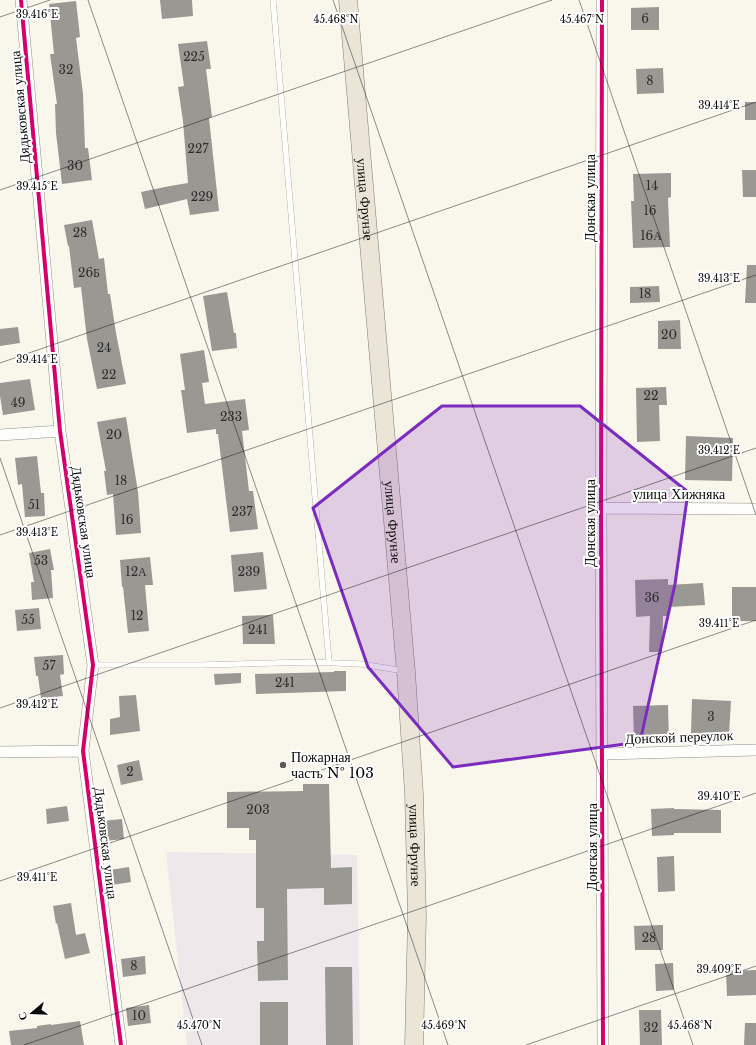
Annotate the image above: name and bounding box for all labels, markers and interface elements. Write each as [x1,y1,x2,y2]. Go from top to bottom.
text: 39.416°E [16,8,58,21]
house number: 6 [641,11,649,26]
text: 45.468°N [314,13,358,26]
text: 45.467°N [560,13,604,26]
street label: Дядьковская улица [6,49,34,164]
house number: 225 [183,49,205,64]
house number: 32 [59,62,73,77]
house number: 8 [646,73,654,88]
text: 39.414°E [698,99,740,112]
house number: 227 [188,141,209,156]
street label: Донская улица [581,153,599,242]
street label: улица Фрунзе [353,157,378,241]
house number: 30 [67,158,83,173]
house number: 14 [646,178,658,193]
text: 39.415°E [16,180,58,193]
house number: 229 [191,189,213,204]
house number: 16 [643,203,657,218]
house number: 28 [73,225,87,240]
house number: 16А [640,228,662,243]
house number: 26Б [78,265,100,280]
text: 39.413°E [698,272,740,285]
house number: 18 [639,286,651,301]
house number: 20 [661,327,677,342]
house number: 24 [97,340,111,355]
text: 39.414°E [16,353,58,366]
house number: 22 [102,367,116,382]
house number: 22 [644,388,658,403]
house number: 49 [11,395,25,410]
house number: 233 [220,409,242,424]
house number: 20 [106,427,122,442]
text: 39.412°E [698,444,740,457]
street label: Дядьковская улица [67,465,101,580]
house number: 18 [115,473,127,488]
street label: Донская улица [581,478,599,567]
street label: улица Фрунзе [381,480,406,564]
street label: улица Хижняка [633,485,726,503]
house number: 51 [28,497,40,512]
house number: 237 [232,504,253,519]
house number: 16 [120,512,134,527]
text: 39.413°E [16,526,58,539]
house number: 53 [34,553,48,568]
house number: 12А [125,564,147,579]
house number: 239 [238,564,260,579]
house number: 36 [644,590,660,605]
house number: 12 [131,608,143,623]
house number: 55 [21,612,35,627]
text: 39.411°E [699,617,739,630]
house number: 241 [248,622,268,637]
house number: 57 [43,658,56,673]
house number: 241 [275,675,295,690]
text: 39.412°E [16,698,58,711]
house number: 3 [707,709,715,724]
street label: Донской переулок [624,726,734,748]
place label: Пожарная часть № 103 [291,748,374,782]
marker: Пожарная часть № 103 [278,760,288,770]
house number: 2 [126,764,134,779]
street label: Дядьковская улица [90,786,122,901]
text: 39.410°E [697,790,741,803]
house number: 203 [246,802,270,817]
street label: Донская улица [583,802,601,891]
street label: улица Фрунзе [405,804,425,887]
text: 39.411°E [17,871,57,884]
house number: 28 [642,930,656,945]
house number: 8 [130,958,138,973]
text: 39.409°E [696,963,742,976]
north arrow [12,993,52,1033]
house number: 10 [132,1008,146,1023]
text: С [15,1010,30,1022]
text: 45.470°N [177,1019,221,1032]
text: 45.469°N [421,1019,467,1032]
text: 45.468°N [668,1019,712,1032]
house number: 32 [644,1020,658,1035]

